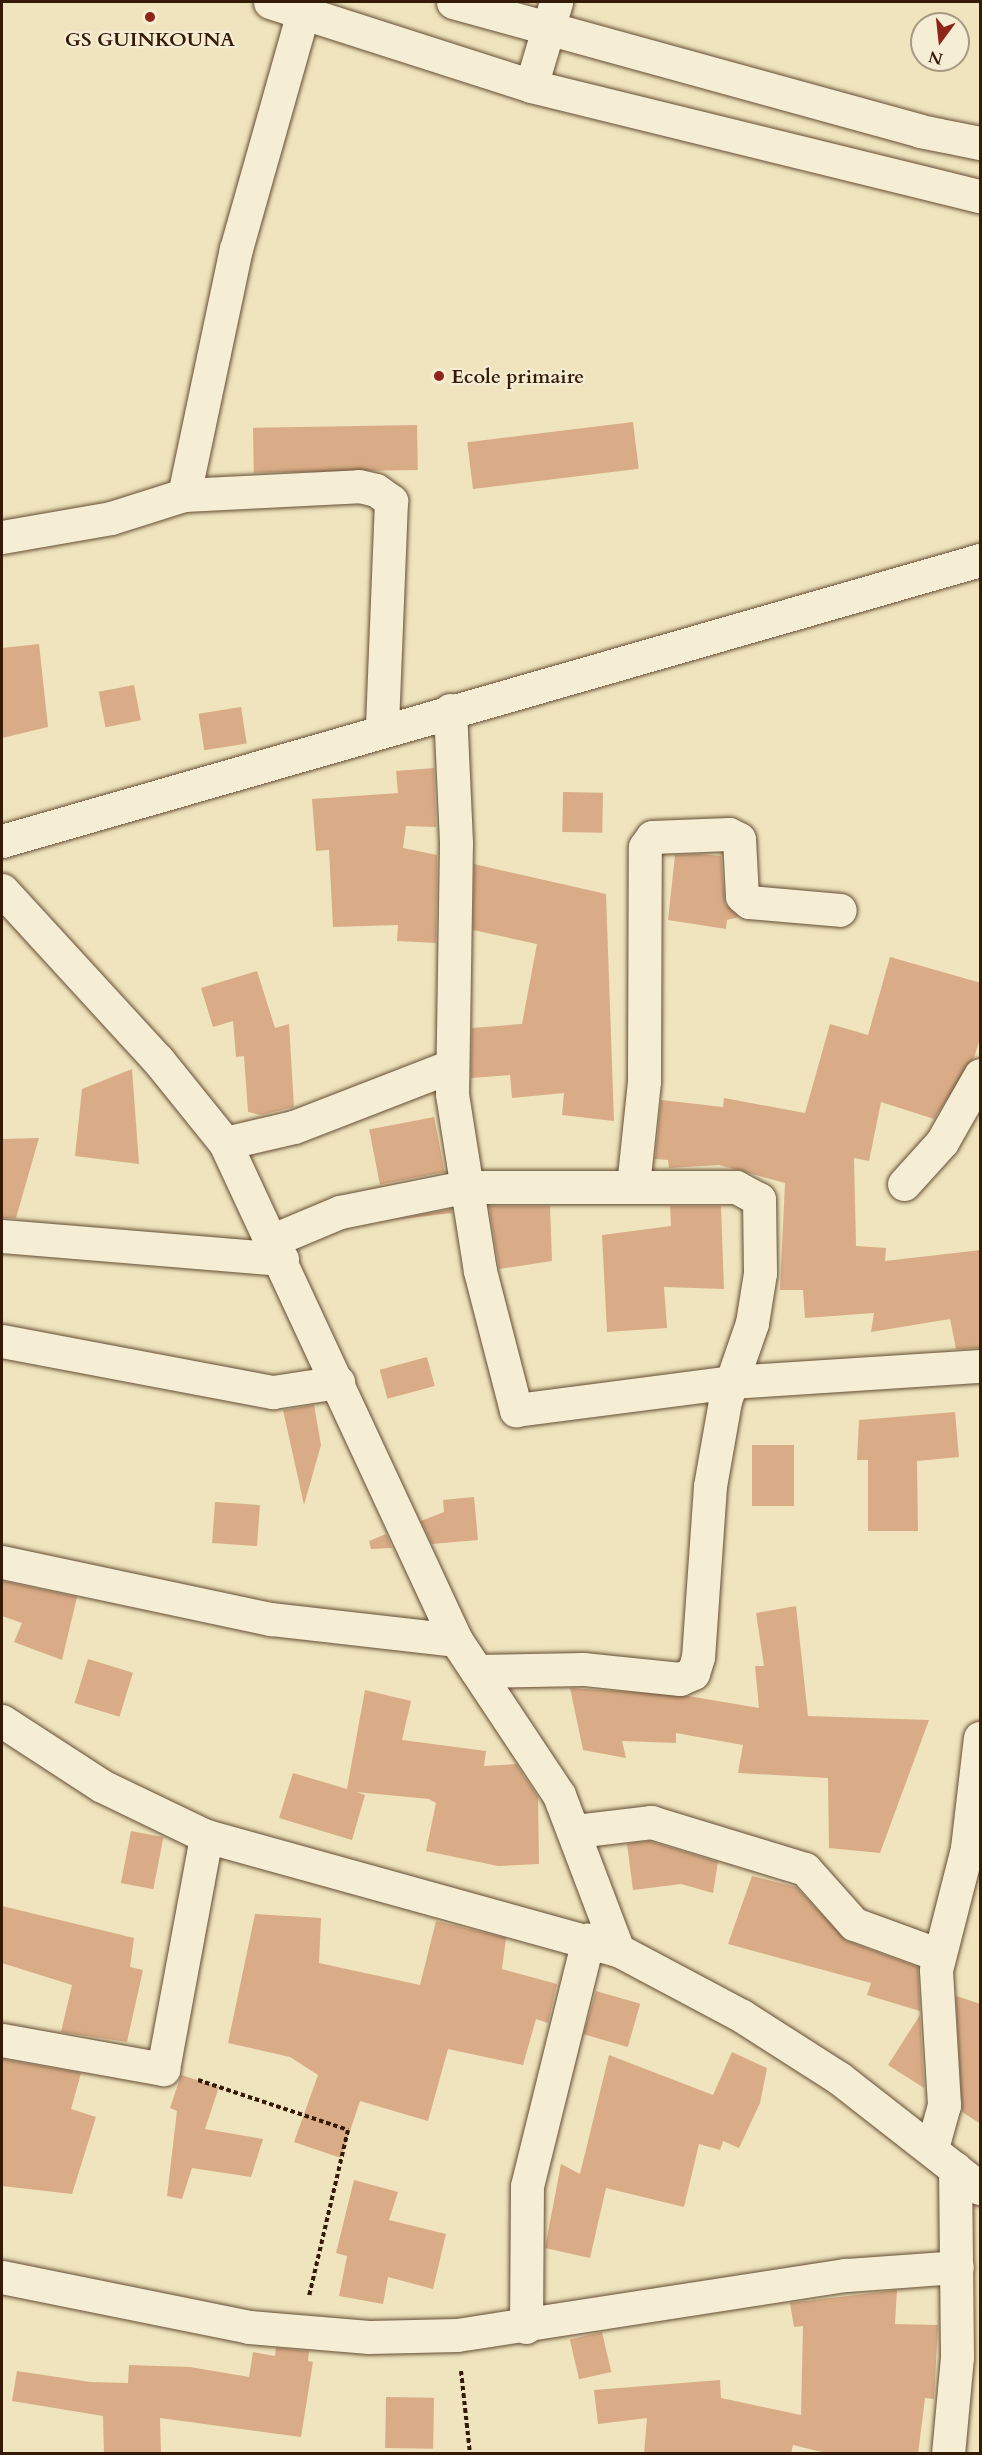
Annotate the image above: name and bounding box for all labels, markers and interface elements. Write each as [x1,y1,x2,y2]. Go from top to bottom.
marker: GS GUINKOUNA [143,10,157,24]
north arrow [910,12,970,72]
place label: GS GUINKOUNA [65,27,235,51]
text: N [926,45,945,70]
place label: Ecole primaire [451,364,584,388]
marker: Ecole primaire [432,369,446,383]

